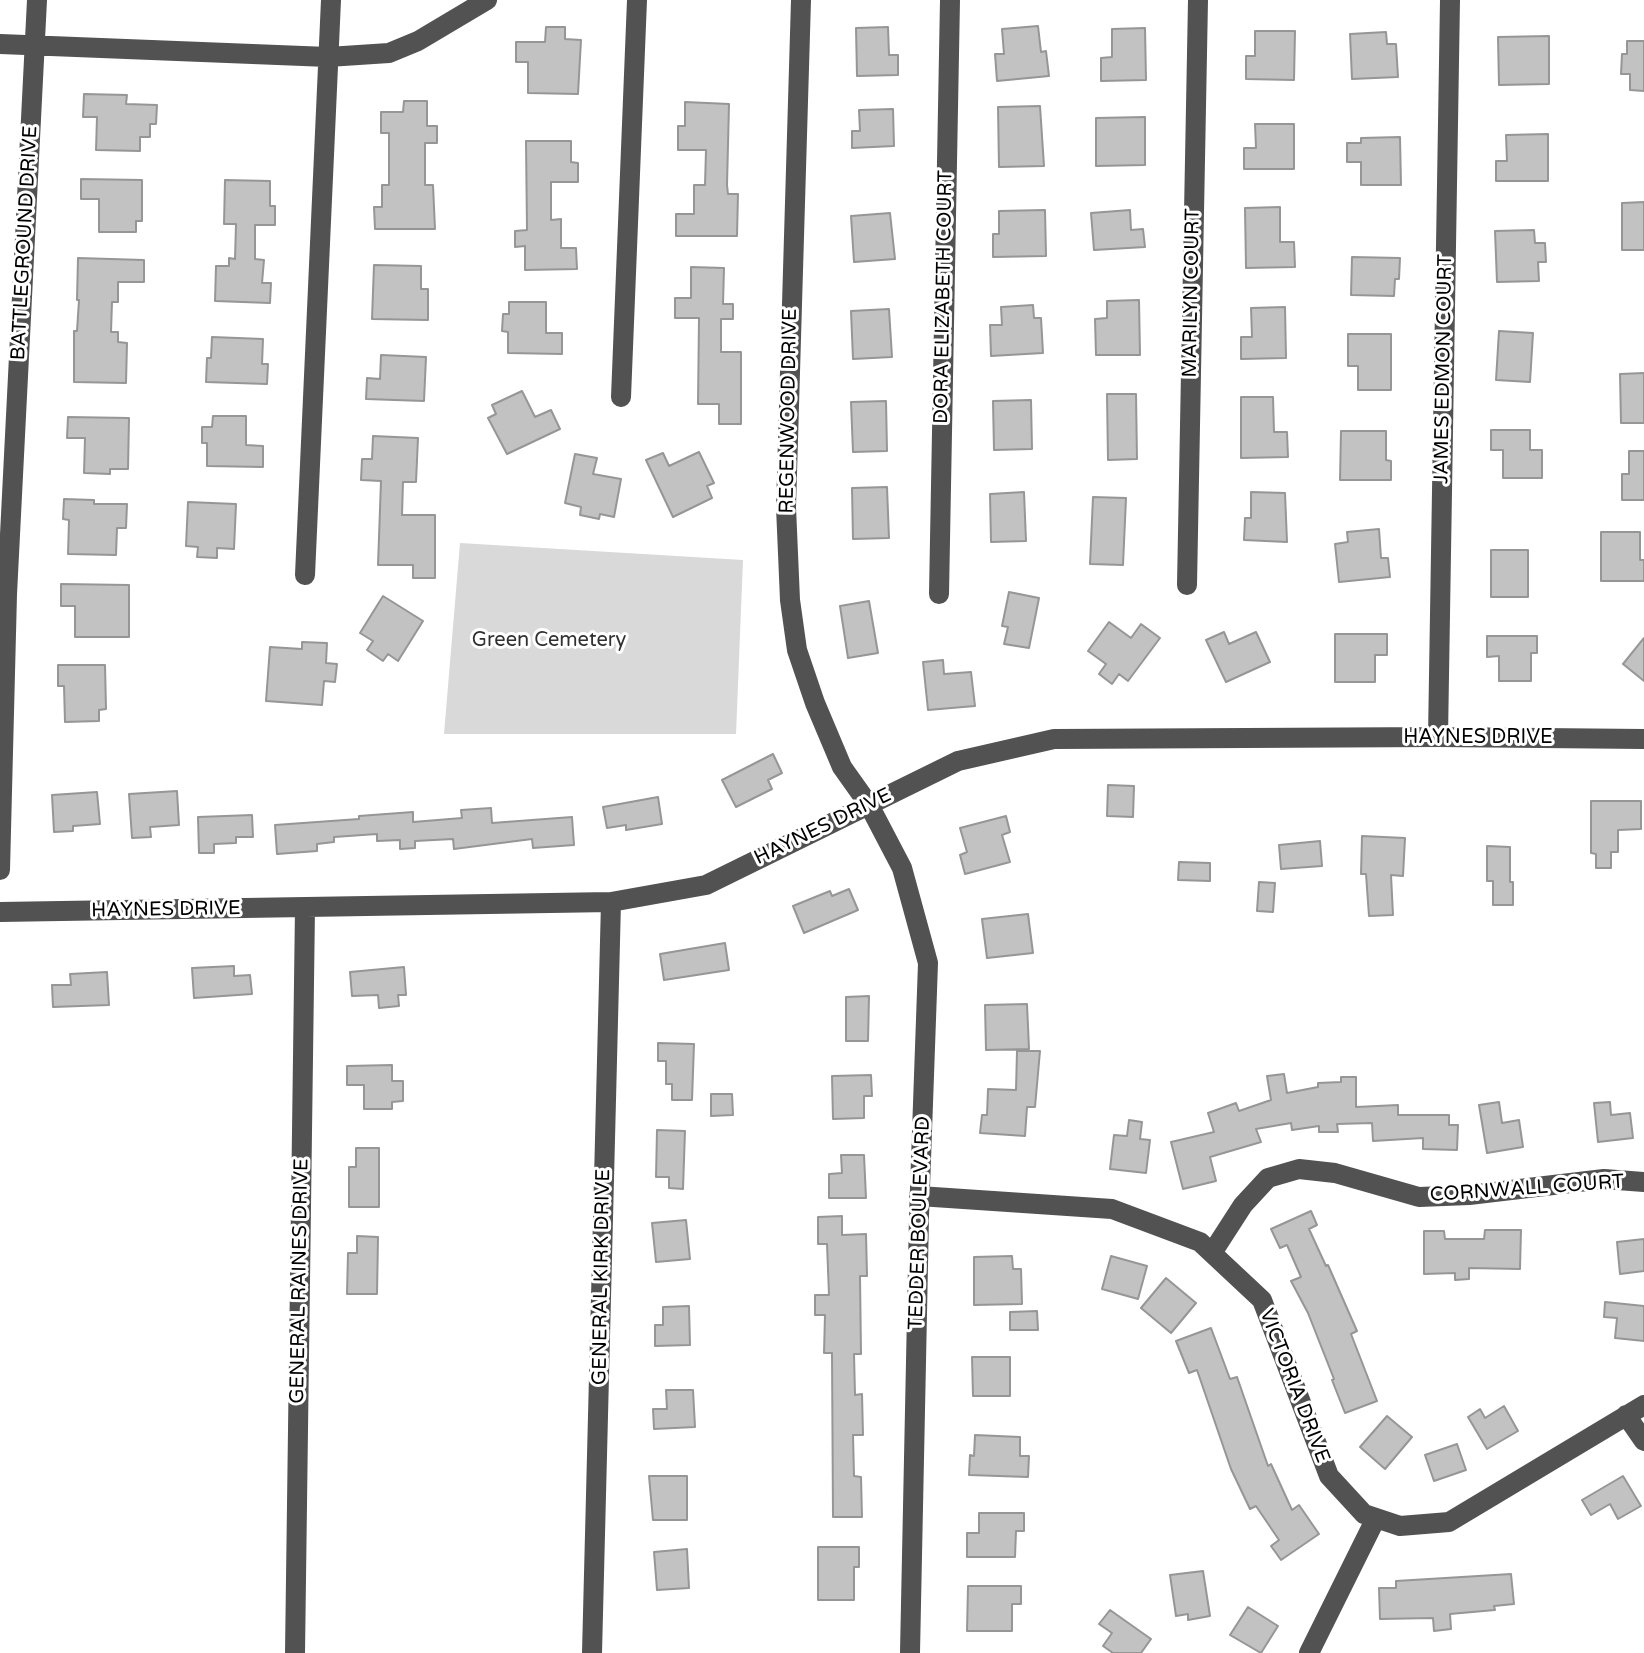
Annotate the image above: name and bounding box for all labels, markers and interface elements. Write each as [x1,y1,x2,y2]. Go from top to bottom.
street label: BATTLEGROUND DRIVE [7,125,43,361]
street label: DORA ELIZABETH COURT [930,170,958,424]
street label: MARILYN COURT [1179,208,1205,378]
street label: JAMES EDMON COURT [1430,254,1458,484]
street label: REGENWOOD DRIVE [775,308,803,514]
park label: Green Cemetery [472,629,626,653]
street label: HAYNES DRIVE [1403,726,1553,750]
street label: HAYNES DRIVE [751,783,895,871]
street label: HAYNES DRIVE [91,897,241,923]
street label: TEDDER BOULEVARD [904,1116,936,1330]
street label: GENERAL RAINES DRIVE [286,1158,314,1404]
street label: GENERAL KIRK DRIVE [588,1169,616,1385]
street label: CORNWALL COURT [1429,1170,1625,1208]
street label: VICTORIA DRIVE [1254,1306,1334,1466]

